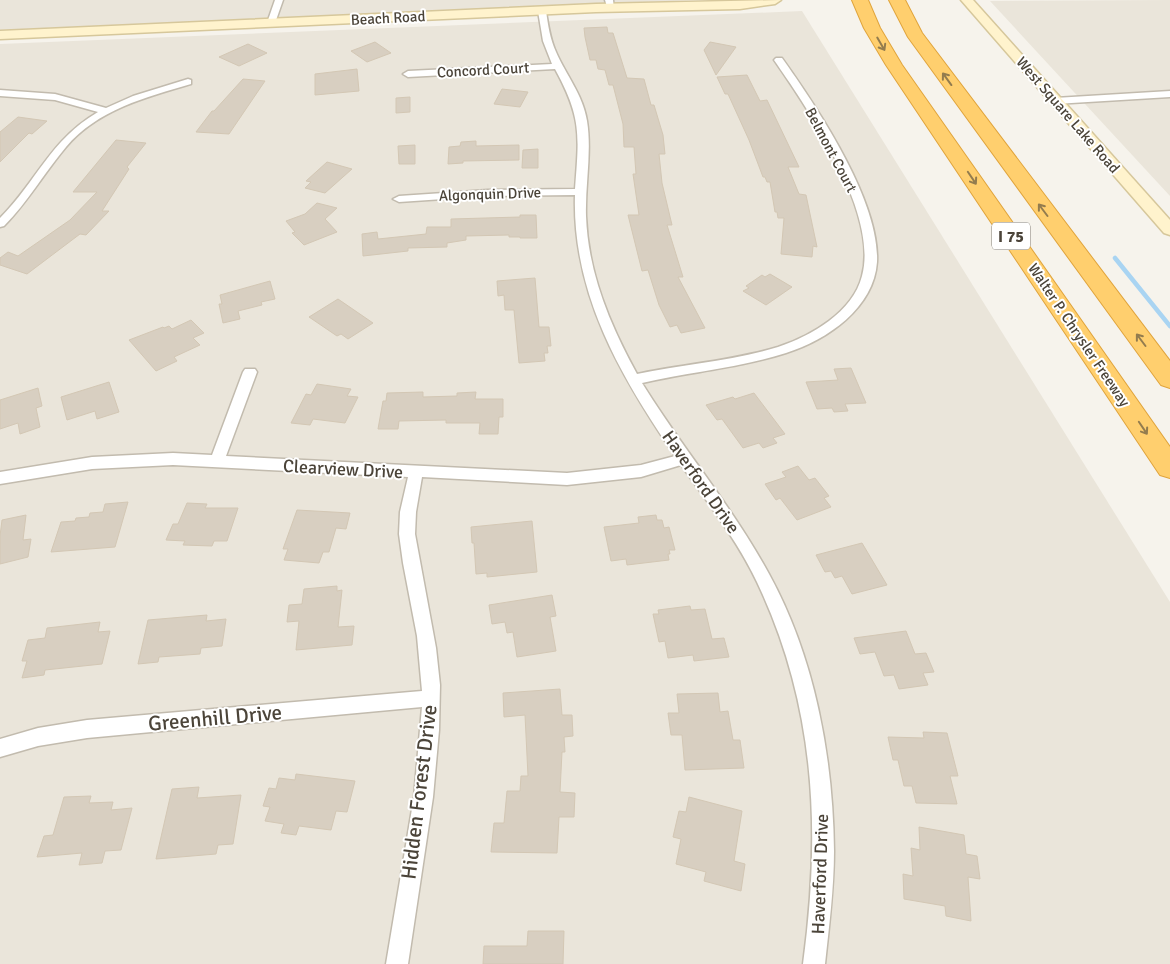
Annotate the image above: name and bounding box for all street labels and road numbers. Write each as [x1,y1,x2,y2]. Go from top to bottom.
street label: Beach Road [350,7,426,29]
street label: West Square Lake Road [1013,53,1123,177]
street label: Concord Court [436,59,530,81]
street label: Belmont Court [801,104,861,196]
street label: Algonquin Drive [439,183,541,205]
road number: I 75 [992,222,1030,250]
street label: Walter P. Chrysler Freeway [1024,260,1134,410]
street label: Haverford Drive [657,426,745,538]
street label: Clearview Drive [282,455,404,483]
street label: Greenhill Drive [147,699,283,737]
street label: Hidden Forest Drive [395,703,443,881]
street label: Haverford Drive [807,813,833,935]

